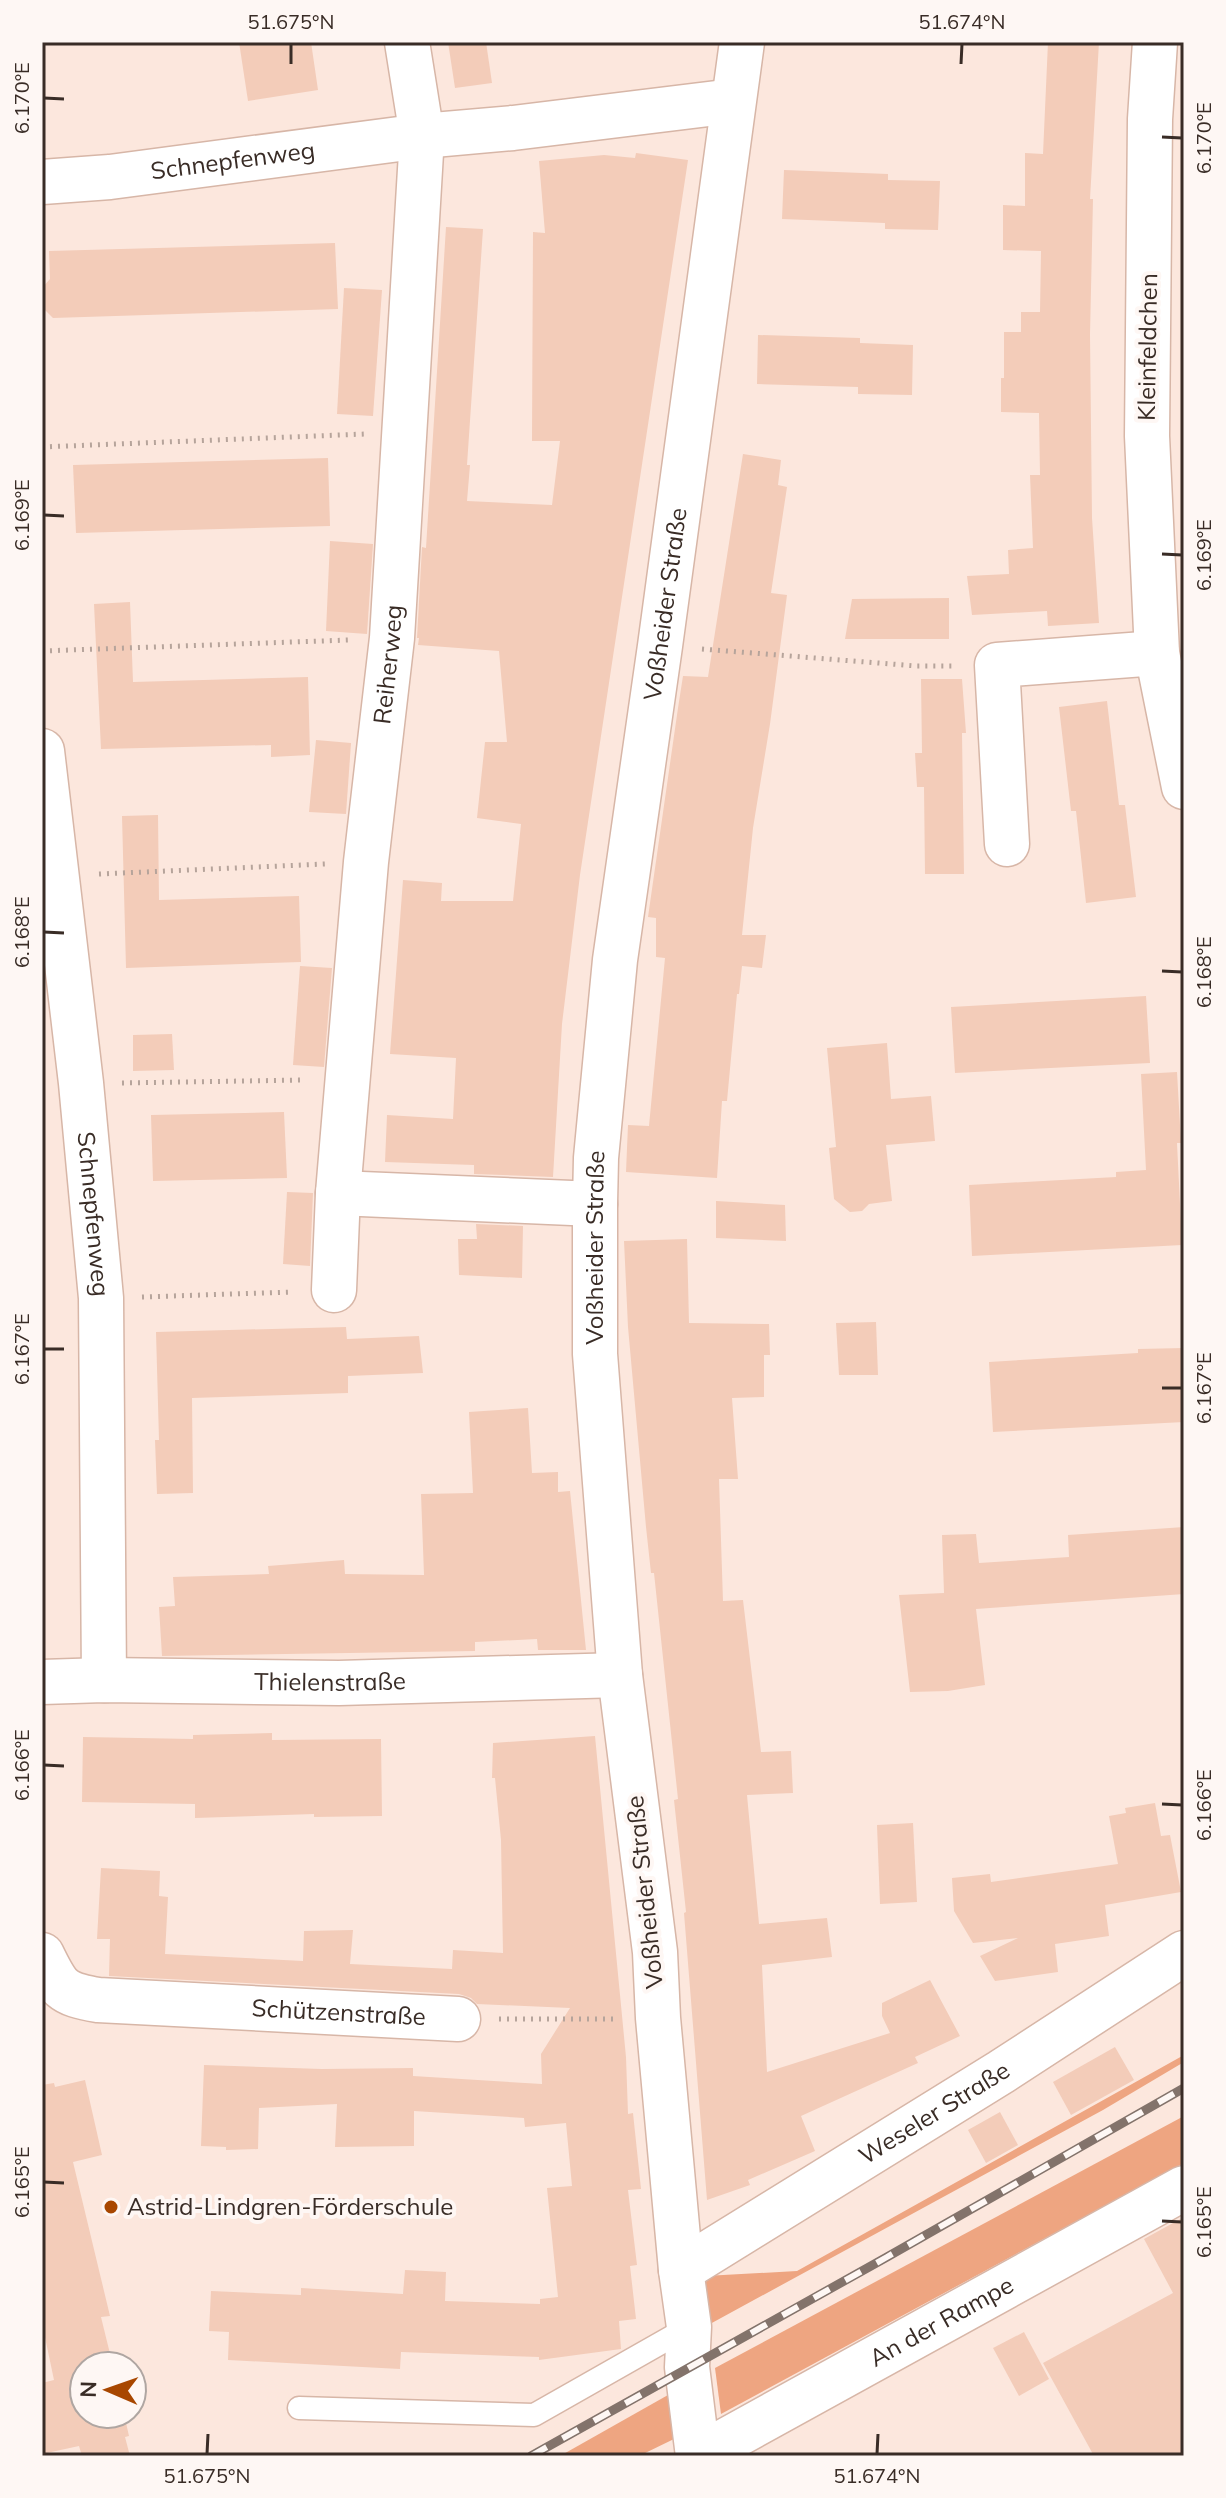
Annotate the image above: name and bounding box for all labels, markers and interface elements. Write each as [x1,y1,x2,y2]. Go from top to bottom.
text: 51.675°N [248,9,334,34]
text: 51.674°N [919,9,1005,34]
text: 6.170°E [9,62,34,134]
text: 6.170°E [1191,102,1216,174]
street label: Schnepfenweg [149,134,317,186]
street label: Kleinfeldchen [1131,273,1163,421]
text: 6.169°E [9,479,34,551]
street label: Voßheider Straße [636,506,693,702]
text: 6.169°E [1191,519,1216,591]
street label: Reiherweg [366,604,408,726]
text: 6.168°E [9,896,34,968]
text: 6.168°E [1191,936,1216,1008]
street label: Schnepfenweg [72,1130,117,1298]
street label: Voßheider Straße [579,1149,611,1345]
text: 6.167°E [9,1313,34,1385]
text: 6.167°E [1191,1352,1216,1424]
street label: Thielenstraße [254,1665,406,1697]
text: 6.166°E [9,1729,34,1801]
text: 6.166°E [1191,1769,1216,1841]
street label: Voßheider Straße [619,1794,669,1990]
street label: Schützenstraße [251,1992,426,2031]
street label: Weseler Straße [853,2054,1015,2170]
text: 6.165°E [9,2146,34,2218]
text: 6.165°E [1191,2186,1216,2258]
place label: Astrid-Lindgren-Förderschule [127,2191,453,2221]
marker: Astrid-Lindgren-Förderschule [102,2198,120,2216]
street label: An der Rampe [864,2269,1018,2373]
north arrow [68,2350,148,2430]
text: N [74,2381,102,2398]
text: 51.675°N [164,2463,250,2488]
text: 51.674°N [834,2463,920,2488]

